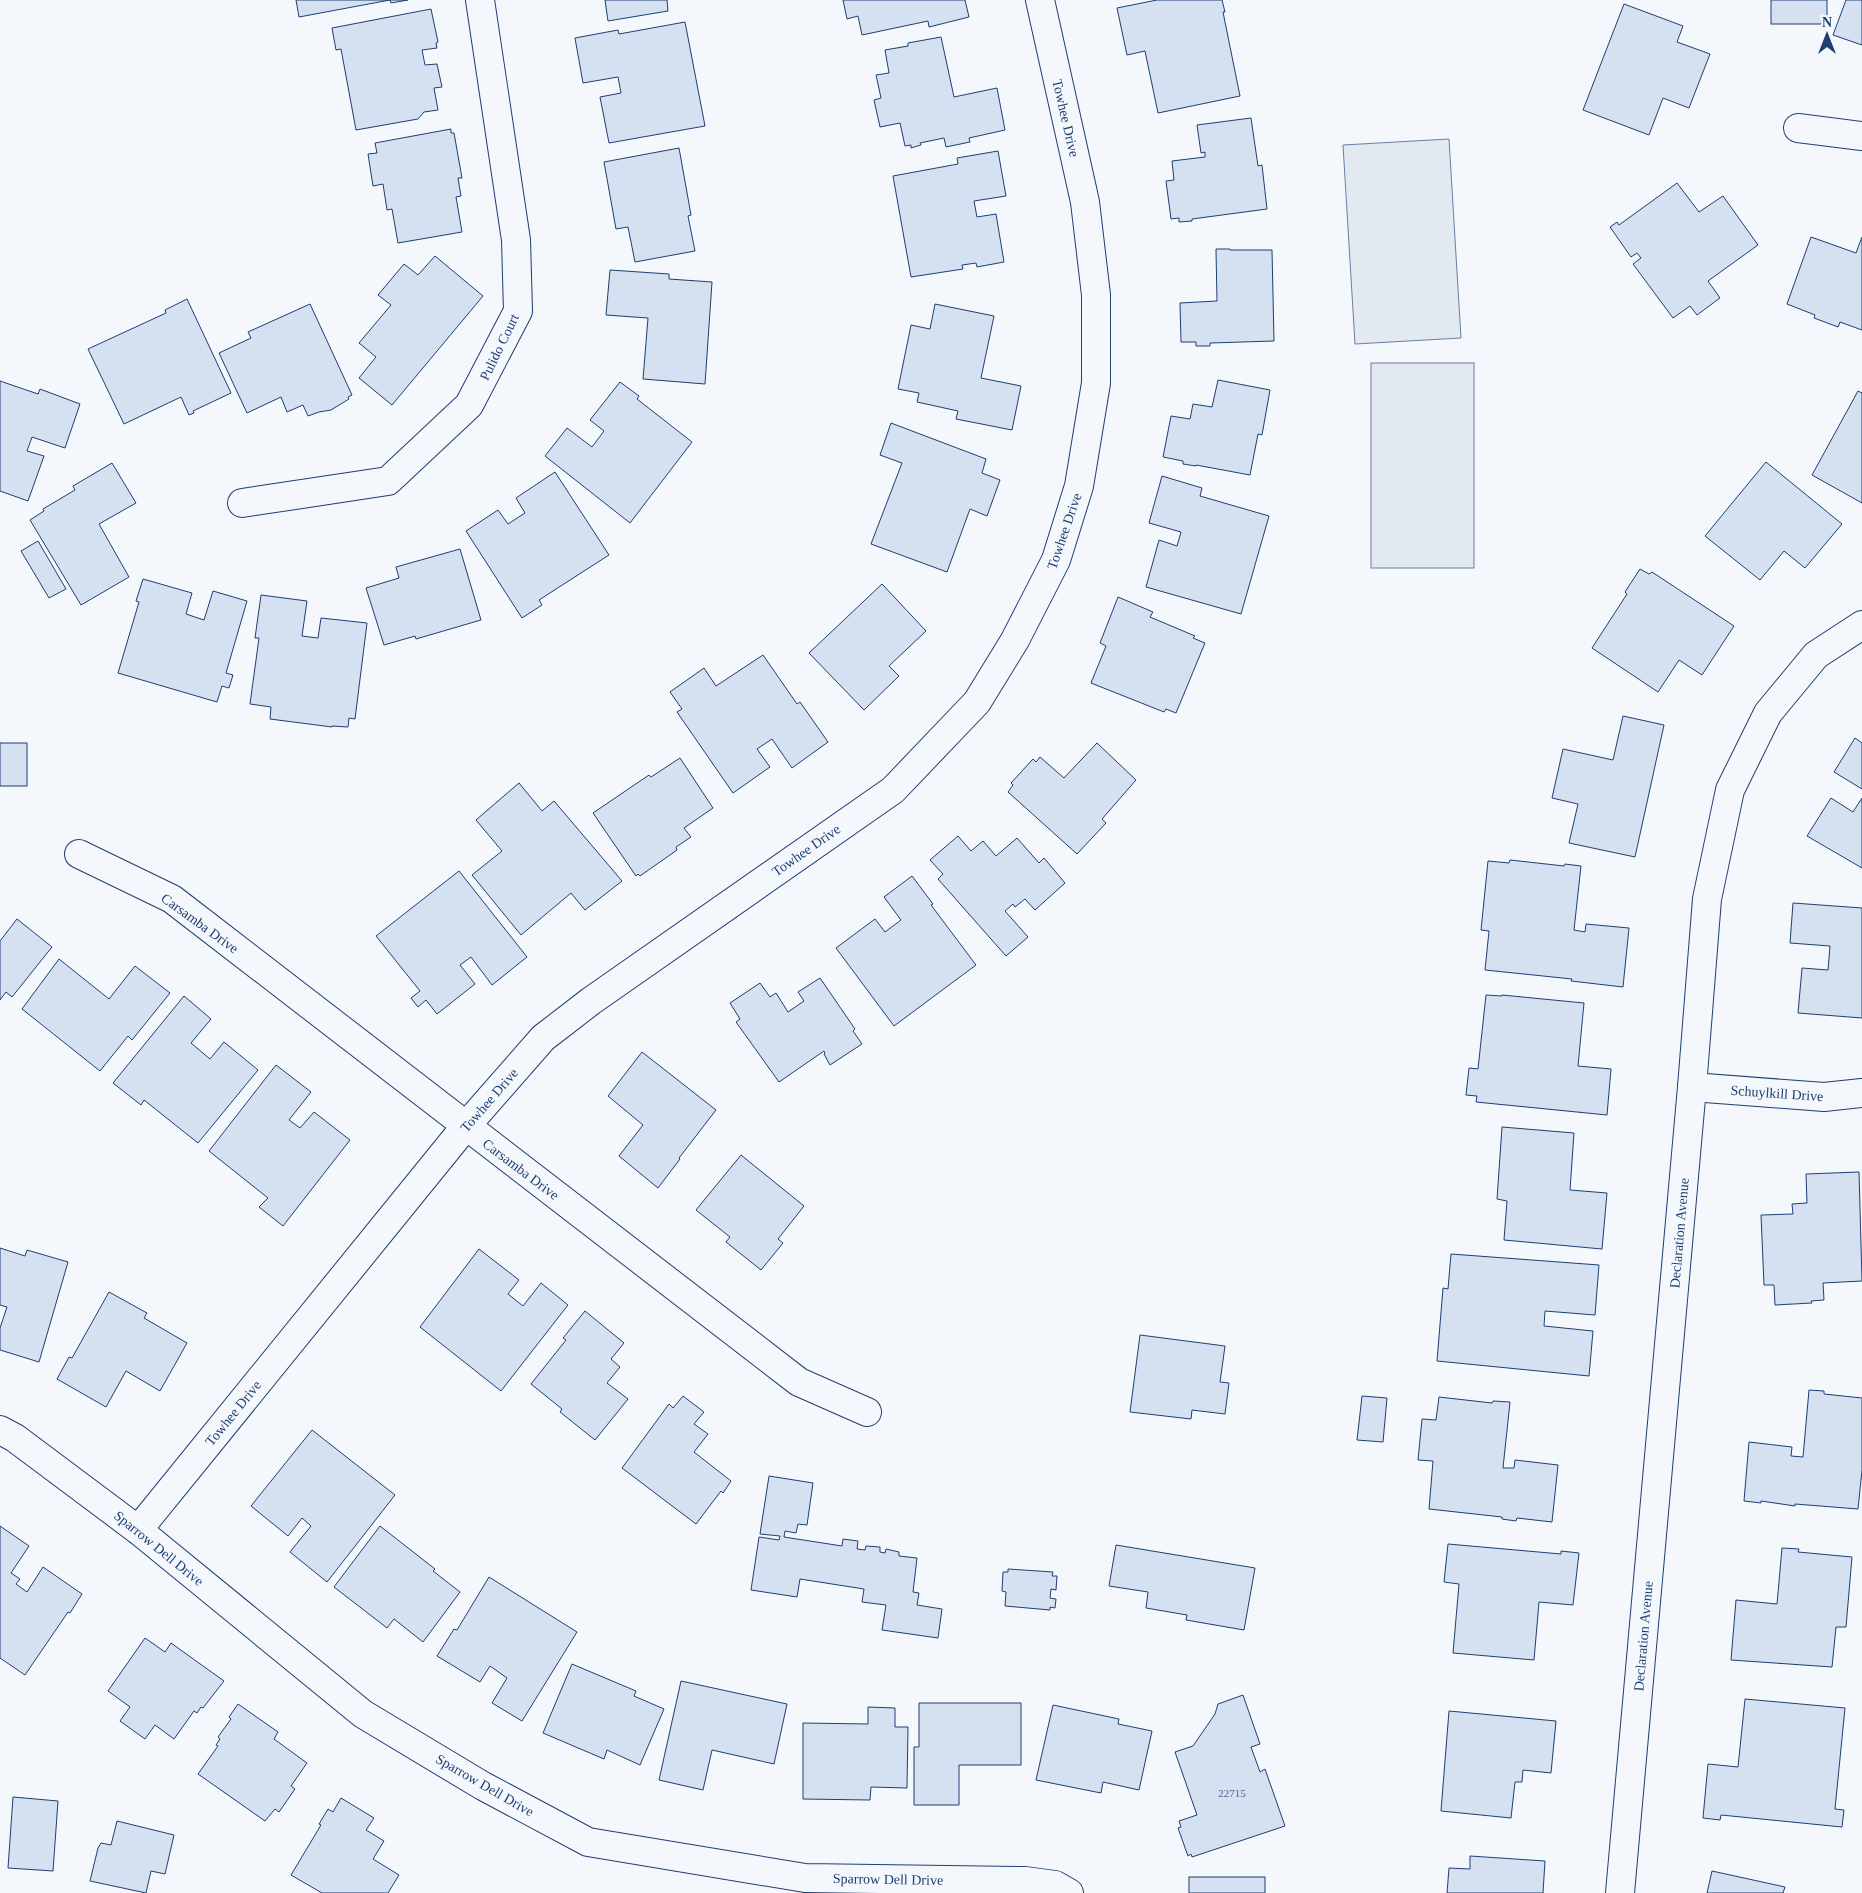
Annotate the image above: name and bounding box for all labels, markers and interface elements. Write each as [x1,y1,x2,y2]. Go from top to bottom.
north arrow [1802,10,1852,60]
text: N [1822,15,1832,30]
street label: Towhee Drive [1049,78,1082,159]
street label: Pulido Court [477,312,522,383]
street label: Towhee Drive [1044,491,1085,571]
street label: Towhee Drive [769,821,843,879]
street label: Carsamba Drive [158,890,241,956]
street label: Towhee Drive [458,1065,521,1135]
street label: Schuylkill Drive [1730,1083,1824,1104]
street label: Carsamba Drive [480,1136,562,1203]
street label: Declaration Avenue [1667,1177,1692,1289]
street label: Towhee Drive [203,1378,264,1449]
street label: Sparrow Dell Drive [111,1508,206,1589]
street label: Declaration Avenue [1631,1580,1656,1692]
street label: Sparrow Dell Drive [433,1751,536,1820]
house number: 22715 [1218,1787,1246,1799]
street label: Sparrow Dell Drive [833,1871,943,1888]

